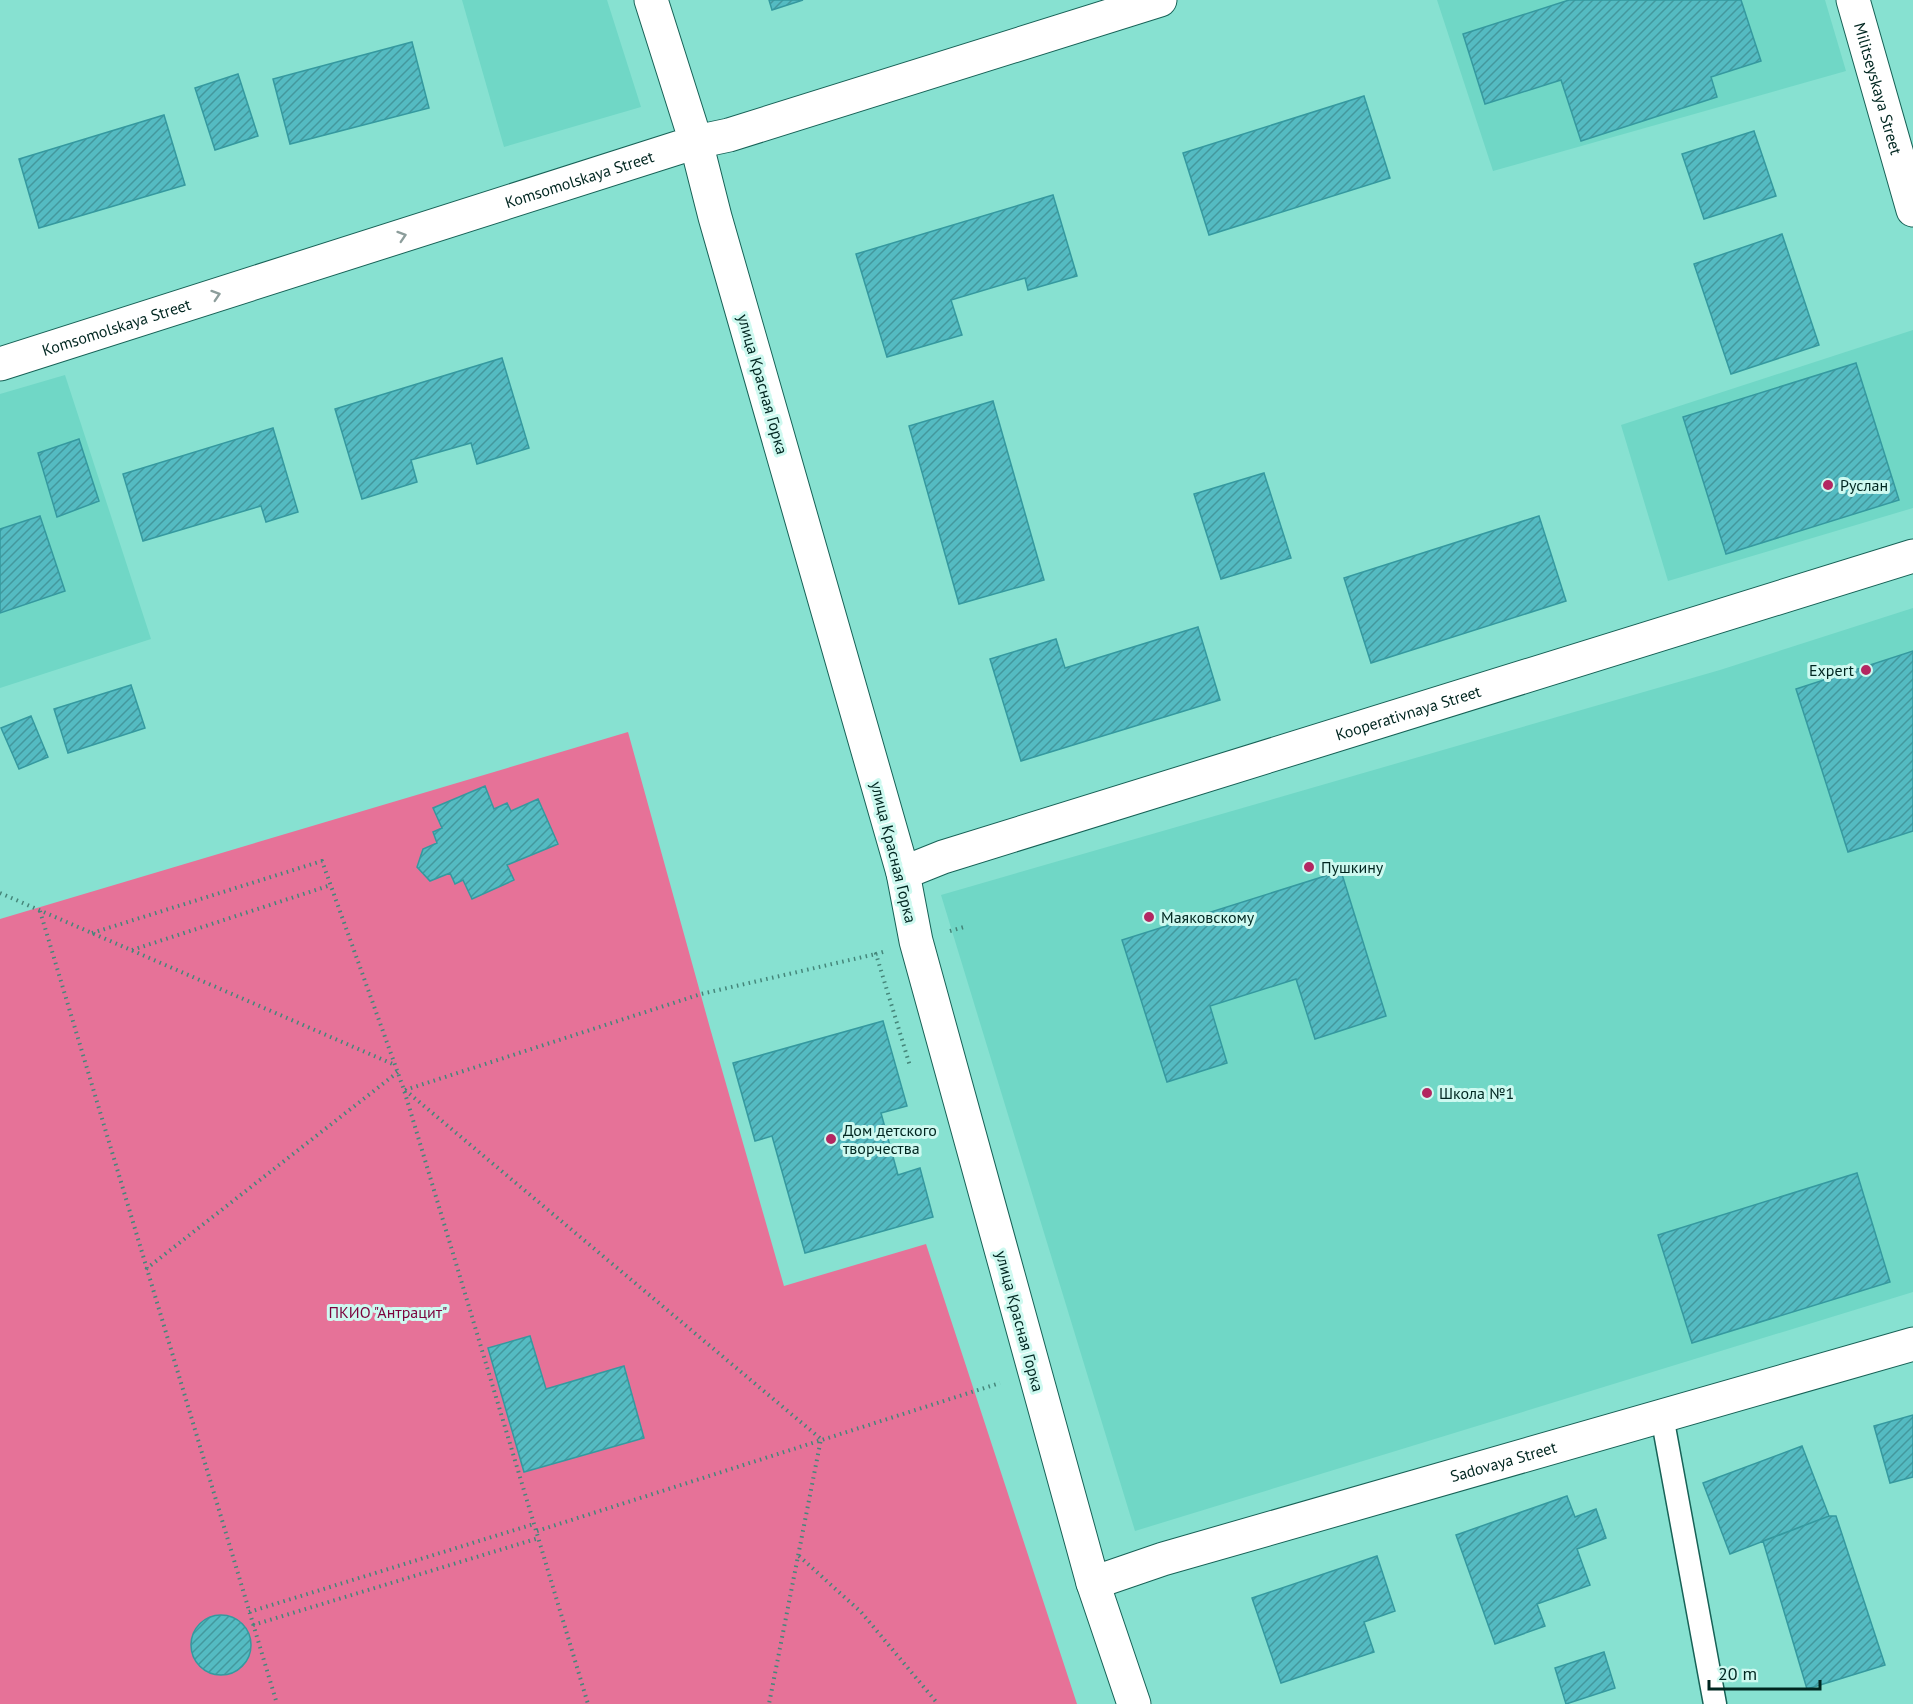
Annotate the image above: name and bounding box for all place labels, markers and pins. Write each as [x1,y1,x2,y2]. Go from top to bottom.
place label: Руслан [1840,475,1888,495]
marker: Руслан [1821,478,1835,492]
place label: Expert [1809,660,1855,680]
marker: Expert [1859,663,1873,677]
place label: Пушкину [1321,857,1384,877]
marker: Пушкину [1302,860,1316,874]
place label: Маяковскому [1161,907,1255,927]
marker: Маяковскому [1142,910,1156,924]
place label: Школа №1 [1439,1083,1514,1103]
marker: Школа №1 [1420,1086,1434,1100]
place label: Дом детского творчества [843,1120,937,1158]
marker: Дом детского творчества [824,1132,838,1146]

